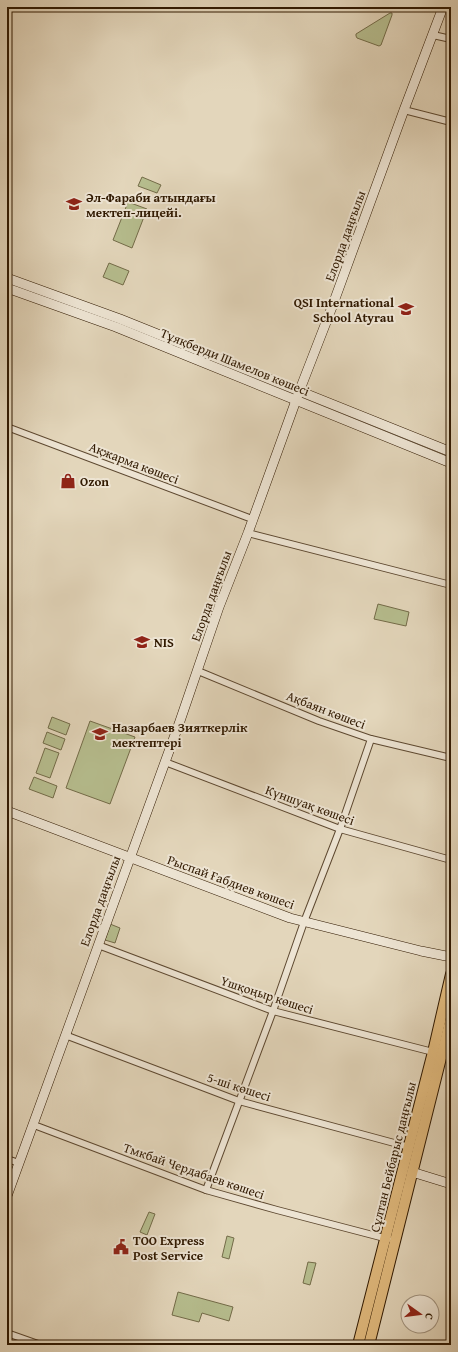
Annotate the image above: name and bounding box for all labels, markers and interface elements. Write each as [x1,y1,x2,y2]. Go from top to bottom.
place label: Әл-Фараби атындағы мектеп-лицейі. [86,188,216,222]
street label: Елорда даңғылы [320,188,370,284]
school or university icon: Әл-Фараби атындағы мектеп-лицейі. [65,195,83,213]
place label: QSI International School Atyrau [294,293,395,327]
school or university icon: QSI International School Atyrau [397,300,415,318]
street label: Тұяқберди Шамелов көшесі [158,323,313,401]
street label: Ақжарма көшесі [86,437,182,489]
shop icon: Ozon [59,472,77,490]
place label: Ozon [80,472,109,491]
street label: Елорда даңғылы [186,548,236,644]
school or university icon: NIS [133,633,151,651]
place label: NIS [154,633,174,652]
street label: Ақбаян көшесі [284,686,369,734]
place label: Назарбаев Зияткерлік мектептері [112,718,248,752]
school or university icon: Назарбаев Зияткерлік мектептері [91,725,109,743]
street label: Күншуақ көшесі [263,780,358,830]
street label: Рыспай Ғабдиев көшесі [165,850,298,914]
street label: Елорда даңғылы [75,853,125,949]
street label: Үшқоңыр көшесі [218,971,316,1019]
street label: 5-ші көшесі [205,1068,274,1106]
street label: Сұлтан Бейбарыс даңғылы [365,1080,421,1234]
street label: Тмкбай Чердабаев көшесі [121,1138,267,1204]
place label: ТОО Express Post Service [133,1231,205,1265]
public building icon: ТОО Express Post Service [112,1238,130,1256]
north arrow [400,1294,440,1334]
text: С [421,1311,438,1321]

